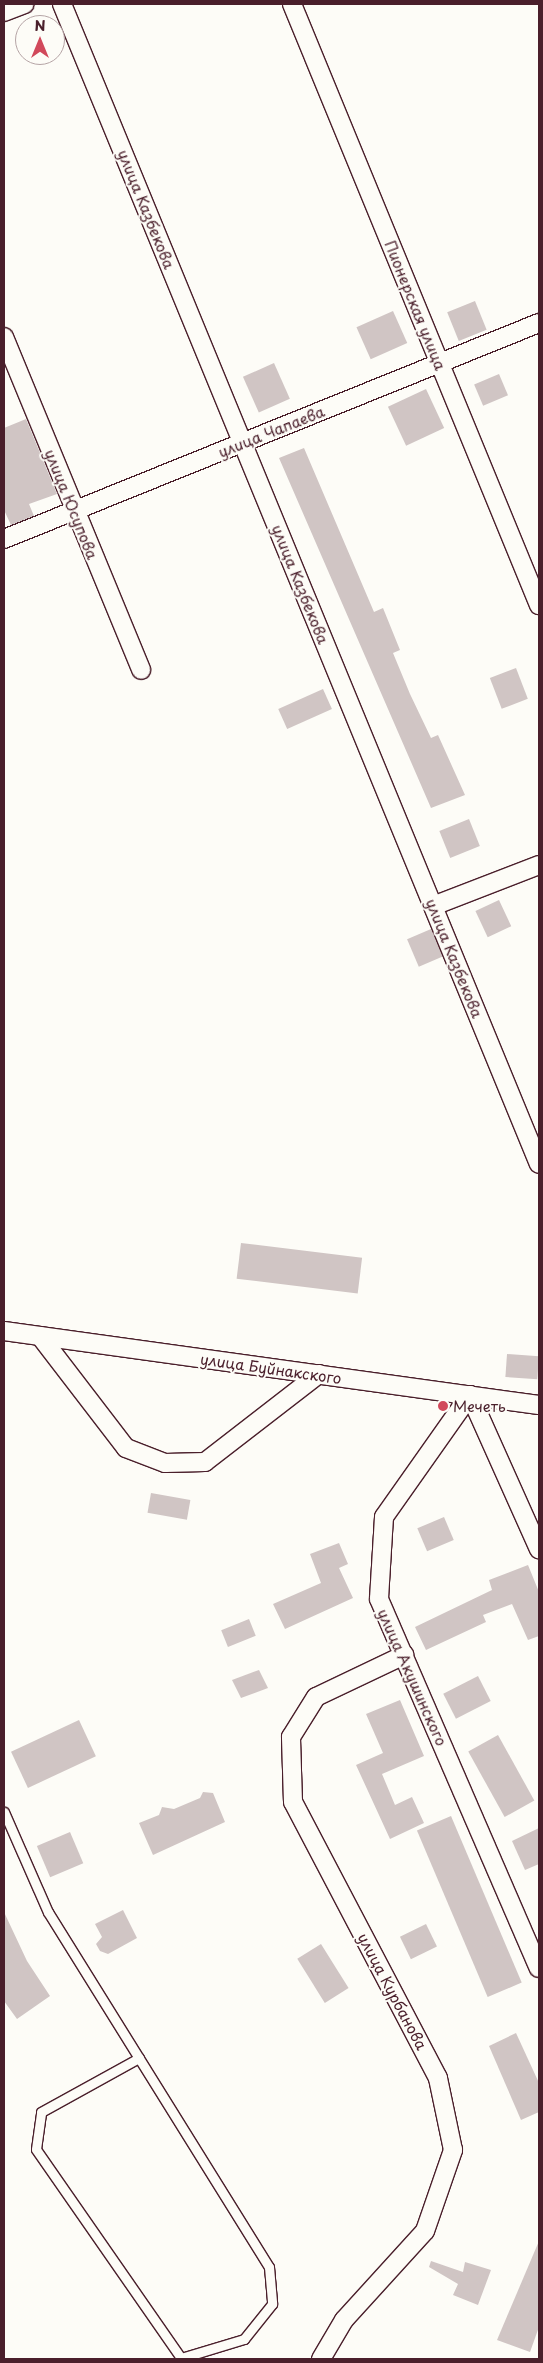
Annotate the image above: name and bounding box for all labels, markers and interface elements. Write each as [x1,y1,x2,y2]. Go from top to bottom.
north arrow [15,15,65,65]
text: N [34,15,46,36]
street label: улица Казбекова [115,147,179,271]
street label: Пионерская улица [382,237,450,373]
street label: улица Чапаева [215,401,327,461]
street label: улица Юсупова [42,446,102,562]
street label: улица Казбекова [269,522,333,646]
street label: улица Казбекова [423,896,487,1020]
street label: улица Буйнакского [199,1349,343,1387]
place label: Мечеть [453,1397,506,1415]
marker: Мечеть [437,1400,449,1412]
street label: улица Акушинского [374,1605,452,1749]
street label: улица Курбанова [354,1929,432,2053]

